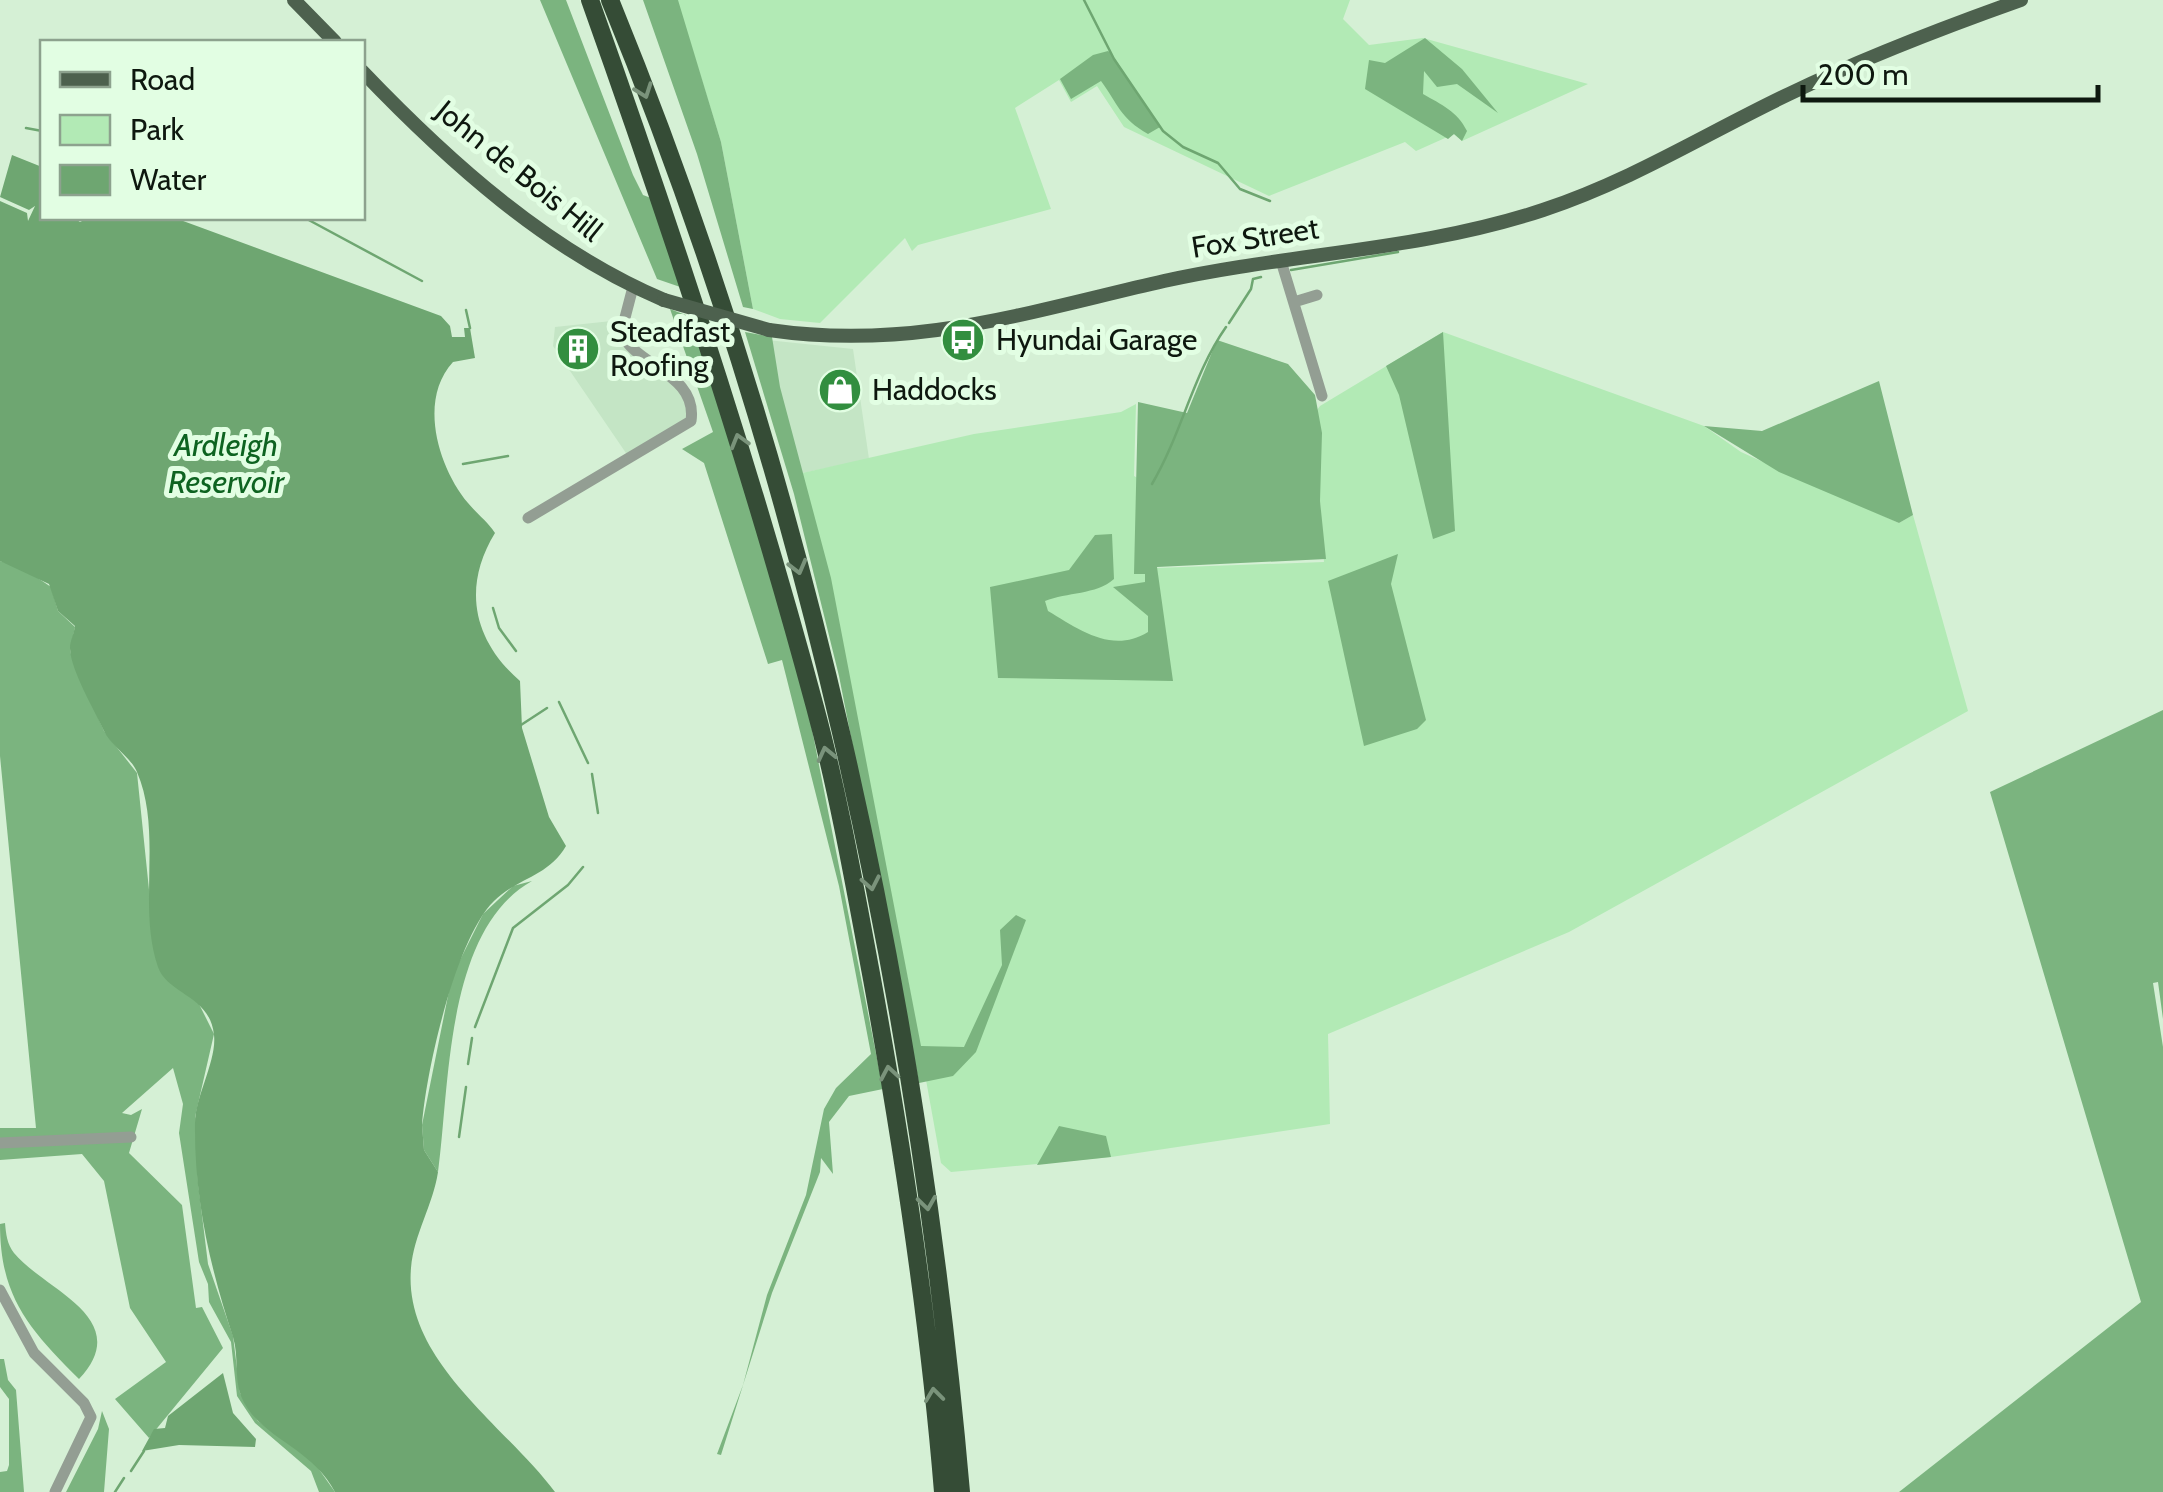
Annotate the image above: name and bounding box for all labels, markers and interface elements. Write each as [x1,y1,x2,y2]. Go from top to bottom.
legend [40,40,365,220]
scale bar [1803,40,2098,102]
text: 200 m [1818,56,1909,93]
text: Road [130,61,195,98]
one-way arrow [632,82,653,99]
street label: John de Bois Hill [428,92,610,249]
text: Park [130,111,185,148]
text: Water [130,161,207,198]
street label: Fox Street [1189,209,1321,266]
place label: Steadfast Roofing [610,313,730,384]
bus stop icon: Hyundai Garage [940,317,986,363]
place label: Hyundai Garage [996,321,1197,358]
building icon: Steadfast Roofing [555,326,601,372]
shop icon: Haddocks [817,367,863,413]
place label: Haddocks [872,371,997,408]
water label: Ardleigh Reservoir [168,425,285,501]
one-way arrow [730,433,751,450]
one-way arrow [787,558,808,575]
one-way arrow [817,746,838,763]
one-way arrow [859,875,880,892]
one-way arrow [879,1065,900,1081]
one-way arrow [916,1195,937,1212]
one-way arrow [924,1387,945,1403]

